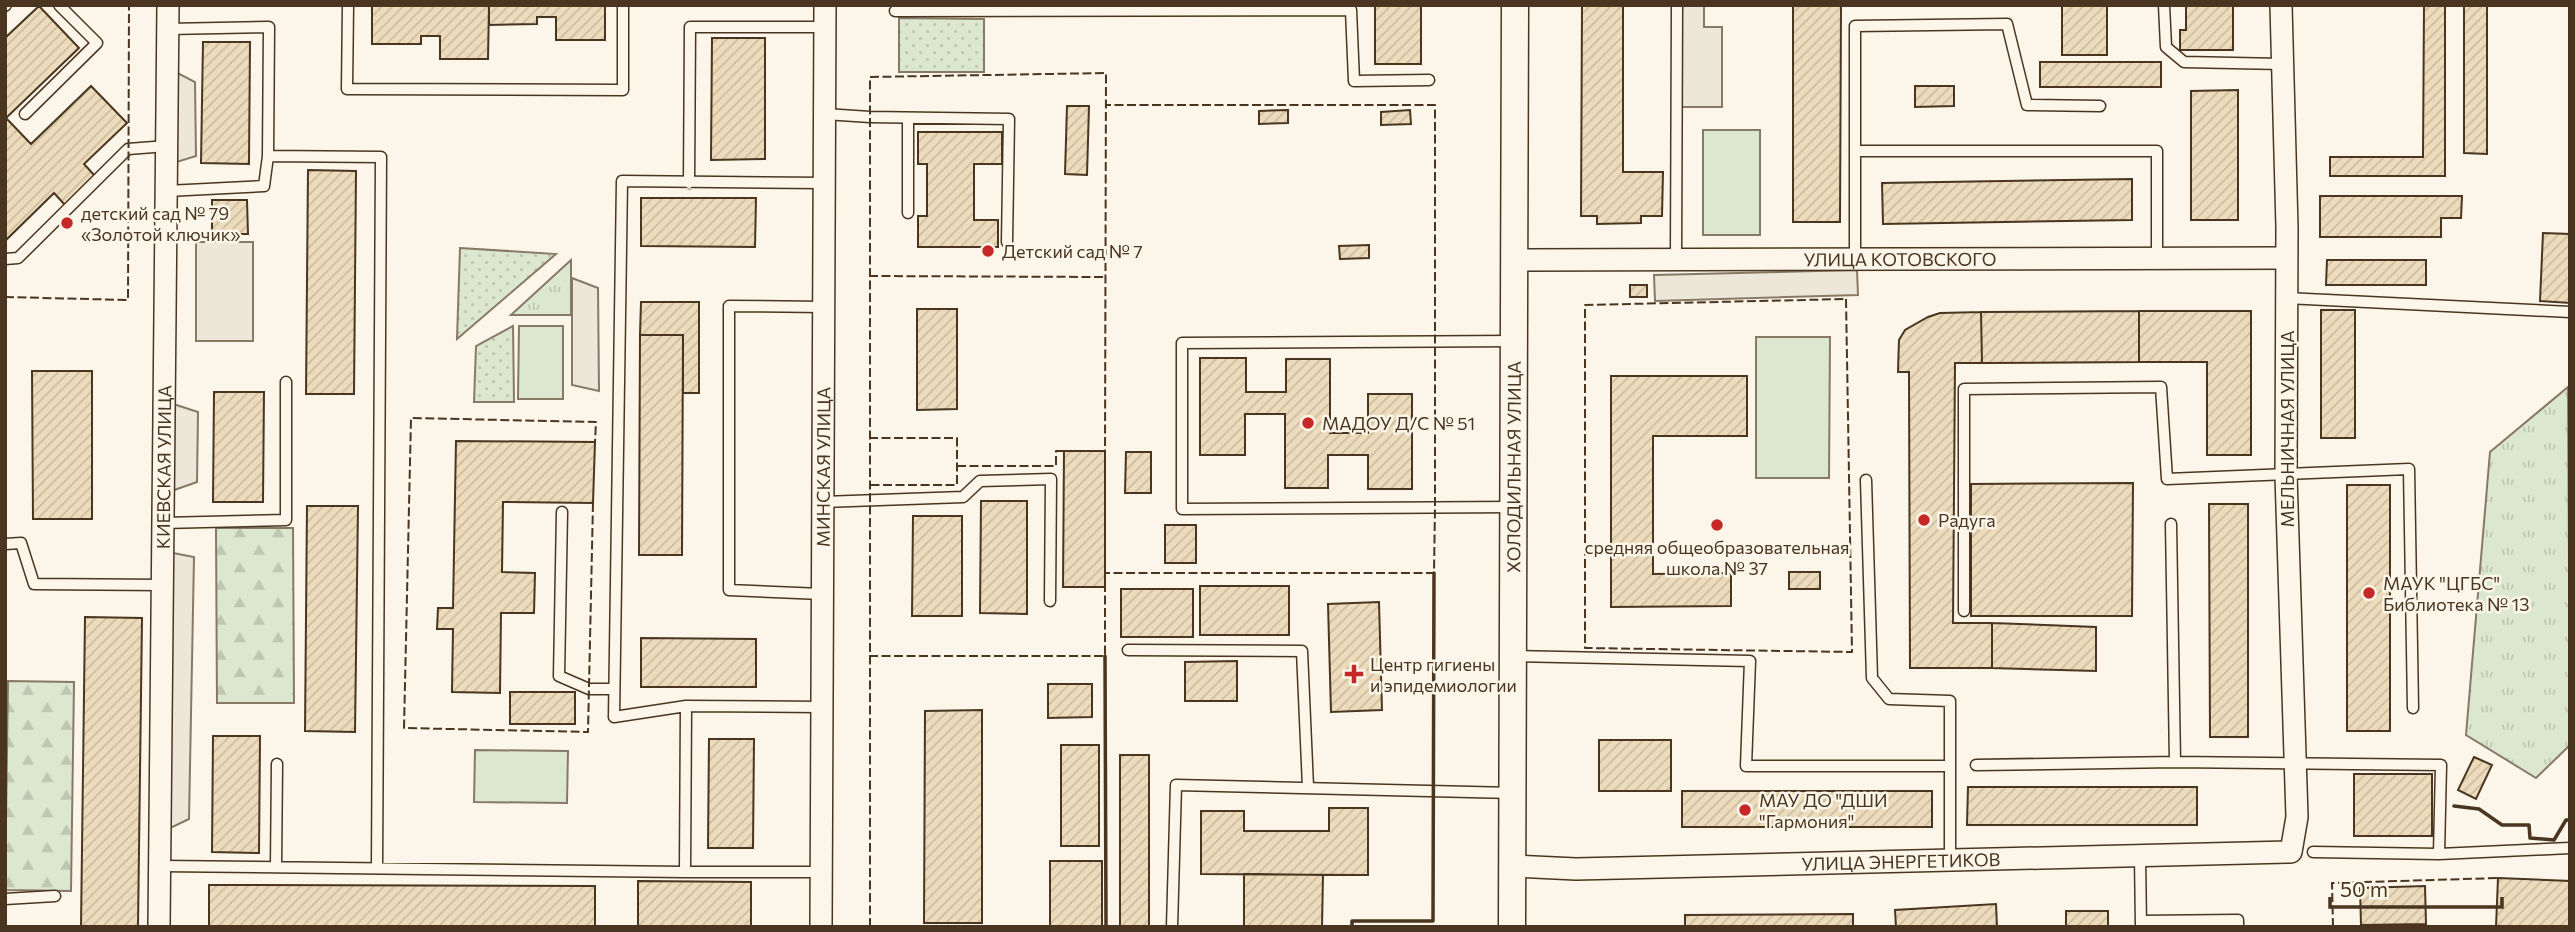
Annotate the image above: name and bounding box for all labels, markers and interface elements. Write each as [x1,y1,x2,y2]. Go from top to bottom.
place label: детский сад № 79 «Золотой ключик» [81,202,241,245]
marker: детский сад № 79 «Золотой ключик» [59,215,75,231]
place label: Детский сад № 7 [1002,240,1143,262]
marker: Детский сад № 7 [980,243,996,259]
street label: УЛИЦА КОТОВСКОГО [1803,248,1997,270]
street label: МЕЛЬНИЧНАЯ УЛИЦА [2276,330,2298,528]
street label: ХОЛОДИЛЬНАЯ УЛИЦА [1502,361,1525,573]
street label: КИЕВСКАЯ УЛИЦА [152,385,175,549]
street label: МИНСКАЯ УЛИЦА [812,387,834,547]
place label: МАДОУ Д/С № 51 [1322,412,1475,434]
marker: МАДОУ Д/С № 51 [1300,415,1316,431]
place label: Радуга [1938,509,1996,531]
marker: Радуга [1916,512,1932,528]
marker: средняя общеобразовательная школа № 37 [1709,517,1725,533]
place label: средняя общеобразовательная школа № 37 [1585,536,1849,579]
place label: МАУК "ЦГБС" Библиотека № 13 [2383,572,2530,615]
marker: МАУК "ЦГБС" Библиотека № 13 [2361,585,2377,601]
place label: Центр гигиены и эпидемиологии [1370,653,1517,696]
marker: Центр гигиены и эпидемиологии [1344,664,1364,684]
place label: МАУ ДО "ДШИ "Гармония" [1759,789,1888,832]
marker: МАУ ДО "ДШИ "Гармония" [1737,802,1753,818]
street label: УЛИЦА ЭНЕРГЕТИКОВ [1801,848,2001,875]
scale bar [2330,866,2502,910]
text: 50 m [2340,876,2388,901]

